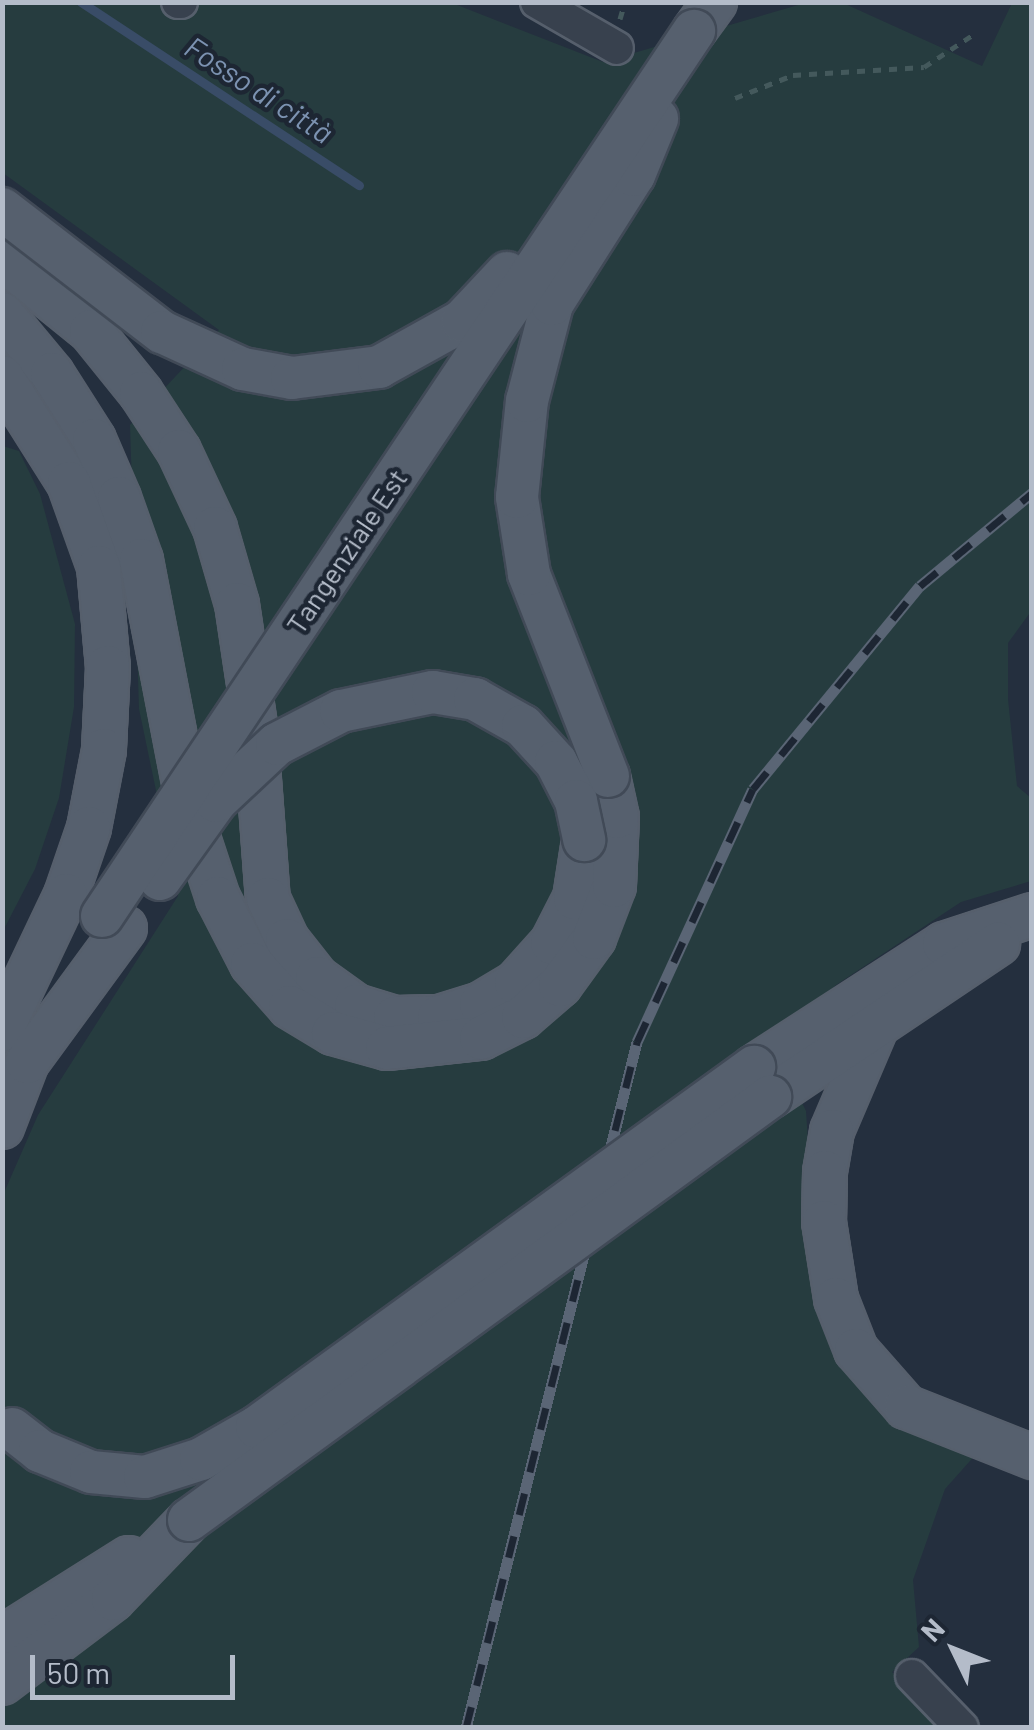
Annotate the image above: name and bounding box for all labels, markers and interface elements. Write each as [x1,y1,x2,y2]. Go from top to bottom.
water label: Fosso di città [179,28,339,150]
street label: Tangenziale Est [279,462,413,640]
north arrow [904,1600,1004,1700]
text: N [913,1611,951,1648]
scale bar [35,1635,240,1697]
text: 50 m [47,1654,110,1690]

